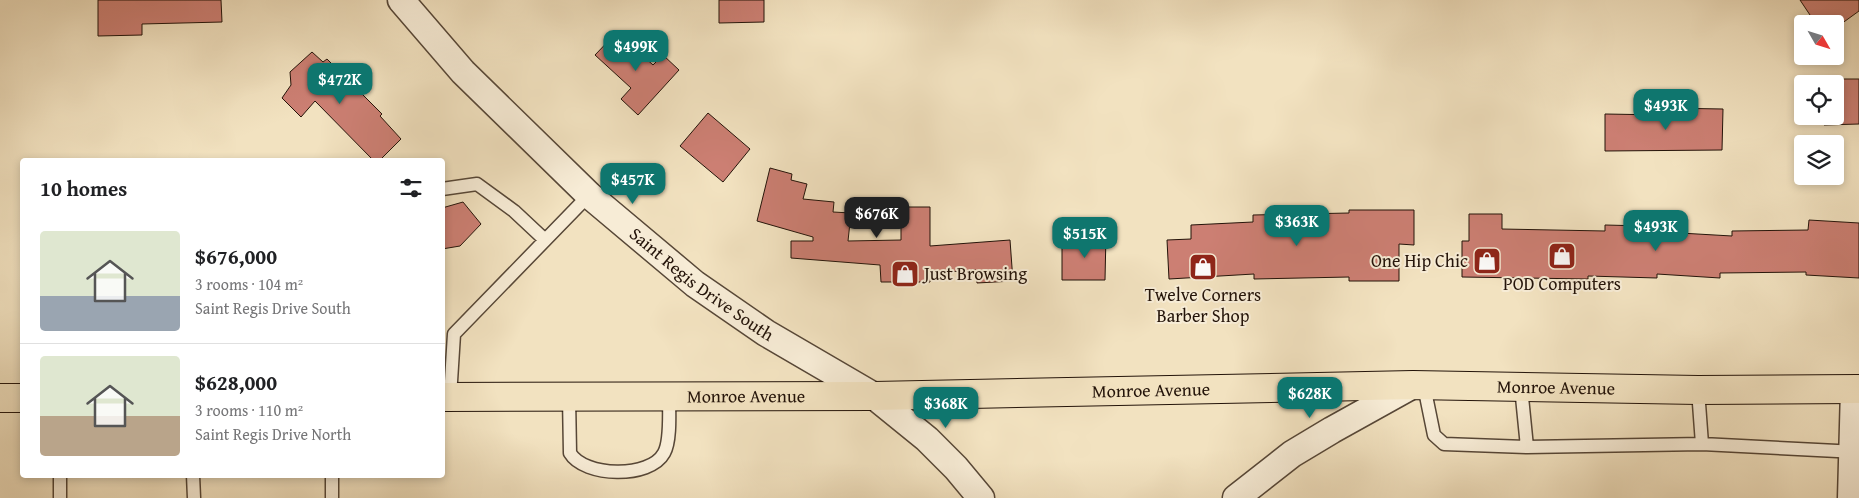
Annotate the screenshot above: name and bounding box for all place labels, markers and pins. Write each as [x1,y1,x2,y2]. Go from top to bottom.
pin: $499K [601,30,671,72]
pin: $472K [305,62,375,105]
pin: $493K [1631,88,1701,131]
pin: $457K [598,162,668,205]
pin: $676K [842,196,912,239]
pin: $363K [1262,204,1332,247]
pin: $493K [1621,210,1691,252]
pin: $515K [1050,216,1120,259]
shop icon: POD Computers [1547,241,1577,271]
shop icon: One Hip Chic [1472,246,1502,276]
place label: One Hip Chic [1371,247,1468,274]
shop icon: Twelve Corners Barber Shop [1188,252,1218,282]
shop icon: Just Browsing [890,259,920,289]
place label: Just Browsing [922,260,1027,287]
place label: POD Computers [1503,270,1621,297]
place label: Twelve Corners Barber Shop [1145,281,1261,329]
pin: $628K [1275,376,1345,419]
pin: $368K [911,386,981,429]

